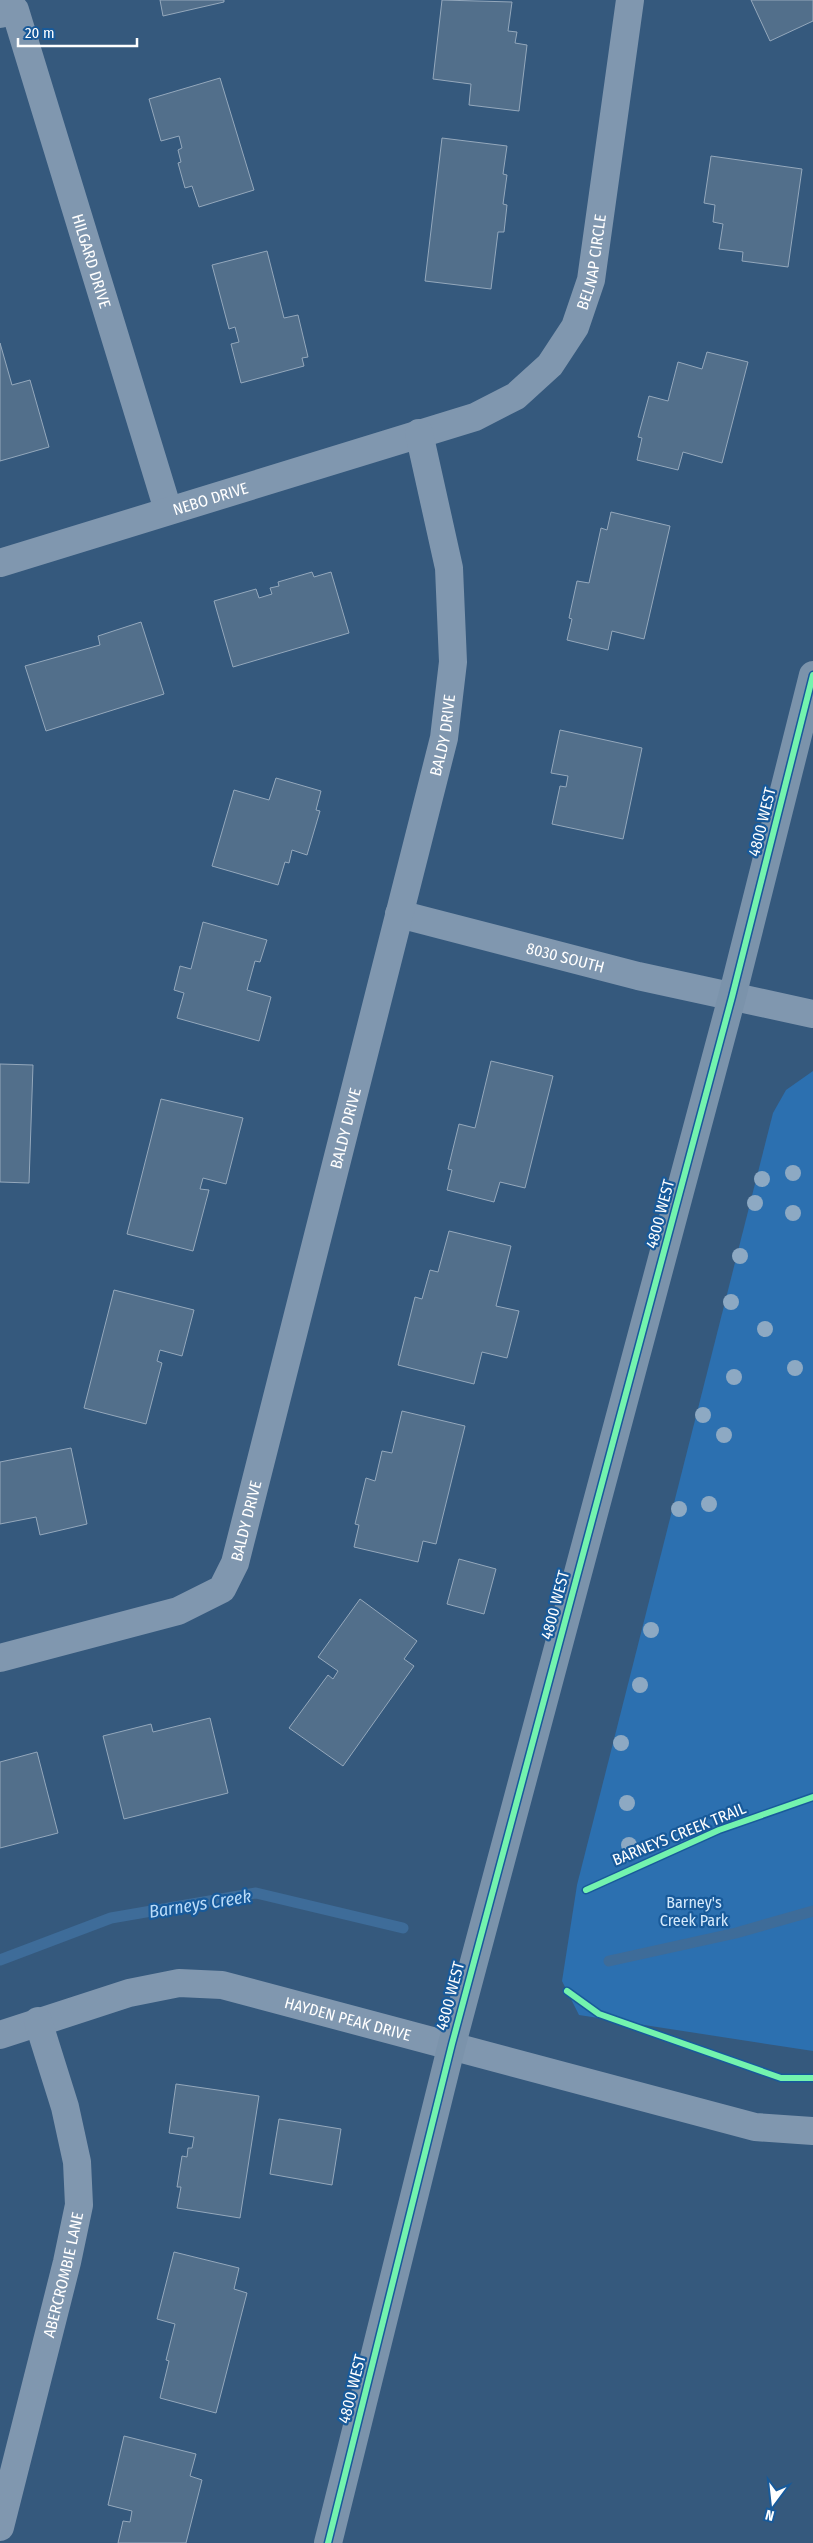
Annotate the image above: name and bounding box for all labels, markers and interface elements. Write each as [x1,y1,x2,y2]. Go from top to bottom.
scale bar [18,15,136,47]
text: 20 m [25,24,55,42]
street label: HILGARD DRIVE [68,212,115,310]
street label: BELNAP CIRCLE [572,213,610,312]
street label: NEBO DRIVE [170,478,250,519]
street label: BALDY DRIVE [425,693,459,778]
street label: 4800 WEST [744,785,780,859]
street label: 8030 SOUTH [524,938,607,976]
street label: BALDY DRIVE [326,1086,365,1170]
street label: 4800 WEST [642,1177,678,1251]
street label: BALDY DRIVE [226,1478,265,1563]
street label: 4800 WEST [537,1568,573,1642]
street label: BARNEYS CREEK TRAIL [610,1799,748,1869]
water label: Barneys Creek [147,1885,253,1923]
park label: Barney's Creek Park [660,1893,729,1930]
street label: 4800 WEST [432,1959,468,2033]
street label: HAYDEN PEAK DRIVE [283,1993,413,2044]
street label: ABERCROMBIE LANE [39,2210,87,2339]
street label: 4800 WEST [334,2352,370,2426]
north arrow [748,2478,798,2528]
text: N [764,2506,776,2524]

